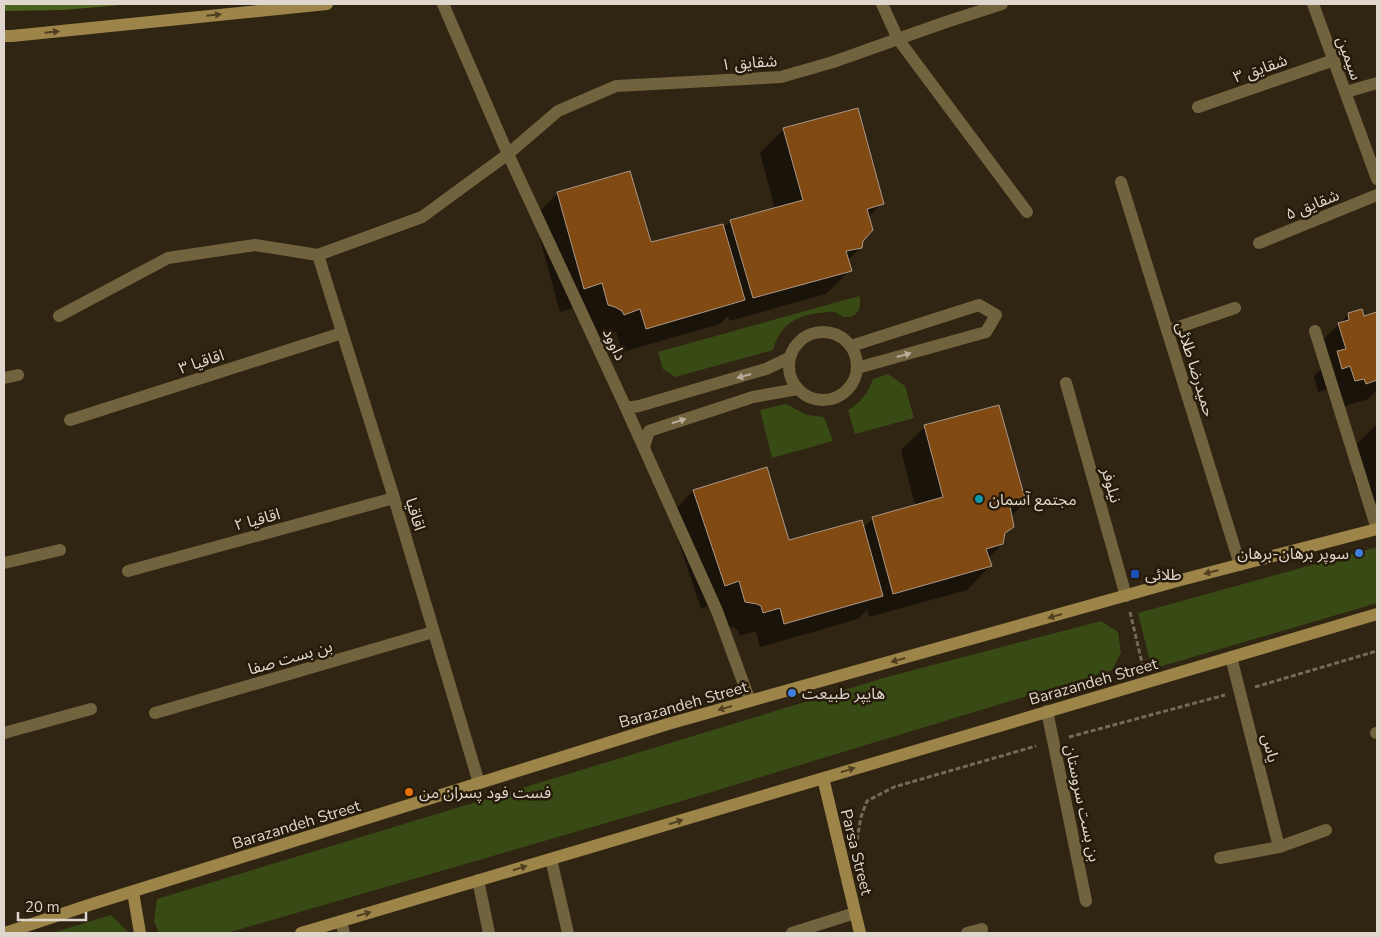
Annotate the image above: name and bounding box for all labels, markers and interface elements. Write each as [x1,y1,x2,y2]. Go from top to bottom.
one-way arrow [206,11,222,19]
one-way arrow [45,28,61,36]
street label: سیمین [1331,33,1367,83]
street label: شقایق ۳ [1230,49,1290,88]
street label: شقایق ۱ [720,50,778,76]
street label: شقایق ۵ [1282,184,1343,226]
street label: حمیدرضا طلائی [1170,319,1220,419]
street label: داوود [597,325,631,364]
street label: اقاقیا ۳ [176,344,227,380]
one-way arrow [896,351,911,359]
one-way arrow [736,372,751,380]
one-way arrow [671,417,686,424]
street label: نیلوفر [1095,464,1127,506]
place label: مجتمع آسمان [989,489,1077,512]
marker: مجتمع آسمان [973,493,985,505]
street label: اقاقیا [400,495,430,533]
street label: اقاقیا ۲ [232,503,283,537]
place label: سوپر برهان-برهان [1237,543,1349,565]
marker: سوپر برهان-برهان [1353,547,1365,559]
place label: طلائی [1145,564,1182,586]
marker: طلائی [1129,568,1141,580]
one-way arrow [1204,568,1219,576]
one-way arrow [1047,612,1062,620]
street label: بن بست صفا [246,635,335,680]
street label: Barazandeh Street [1026,653,1161,711]
one-way arrow [891,656,906,664]
street label: Barazandeh Street [616,676,751,734]
place label: هایپر طبیعت [802,683,885,705]
marker: هایپر طبیعت [786,687,798,699]
one-way arrow [718,705,733,713]
street label: یاس [1256,732,1284,765]
street label: بن بست سروستان [1059,742,1105,864]
one-way arrow [841,766,856,774]
place label: فست فود پسران من [419,782,551,804]
marker: فست فود پسران من [403,786,415,798]
street label: Barazandeh Street [229,795,363,855]
street label: Parsa Street [835,807,877,898]
one-way arrow [668,817,683,825]
one-way arrow [513,863,528,871]
scale bar [18,890,85,922]
text: 20 m [25,897,60,917]
one-way arrow [357,910,372,918]

